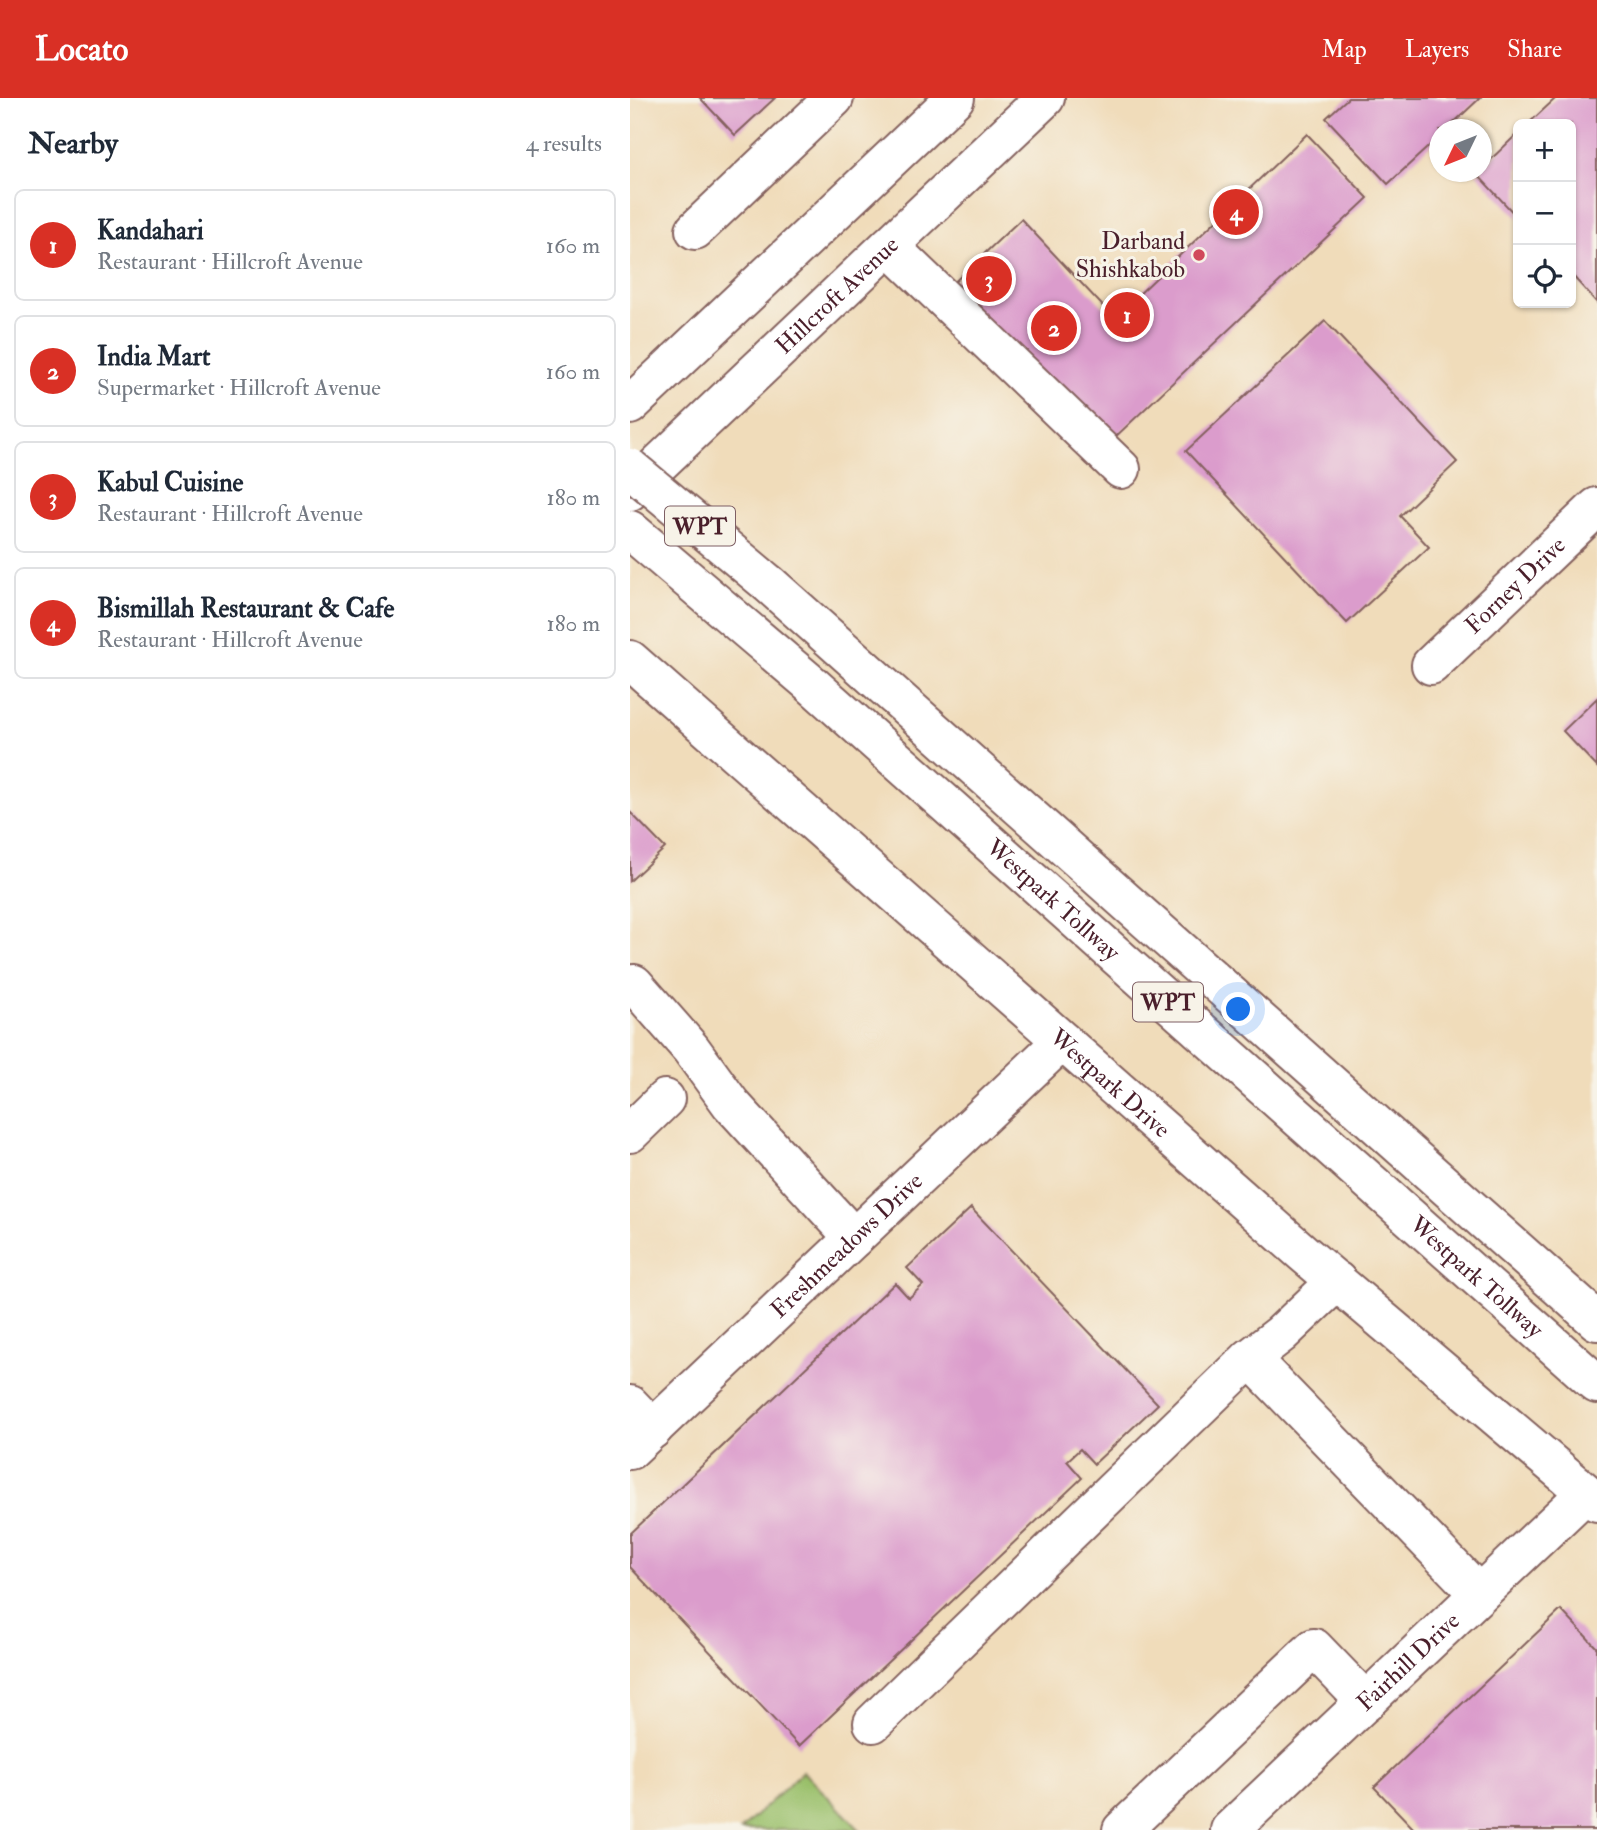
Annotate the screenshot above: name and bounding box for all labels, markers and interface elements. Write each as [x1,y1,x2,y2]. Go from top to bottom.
text: Locato [35,29,128,70]
text: Map [1322,34,1367,65]
text: Layers [1405,34,1469,65]
text: Share [1507,34,1562,65]
north arrow [1429,119,1492,182]
map controls [1513,119,1576,308]
button: + [1513,119,1576,182]
text: Nearby [28,125,118,162]
text: 4 results [526,129,602,158]
button: − [1513,182,1576,245]
pin: 4 [1213,186,1259,238]
text: Kandahari [97,215,204,247]
place label: Darband Shishkabob [1076,226,1185,285]
street label: Hillcroft Avenue [769,230,905,361]
text: 1 [49,231,57,260]
text: 160 m [546,231,600,260]
button: locate [1513,245,1576,308]
text: Restaurant · Hillcroft Avenue [97,247,363,276]
marker: Darband Shishkabob [1191,247,1207,263]
pin: 3 [966,253,1012,305]
pin: 1 [1104,289,1150,341]
pin: 2 [1031,302,1077,354]
text: India Mart [97,341,211,373]
text: 2 [47,357,59,386]
text: 160 m [546,357,600,386]
text: Supermarket · Hillcroft Avenue [97,373,381,402]
text: Kabul Cuisine [97,467,243,499]
text: 3 [49,483,57,512]
text: 180 m [547,483,600,512]
text: Restaurant · Hillcroft Avenue [97,499,363,528]
road number: WPT [665,506,735,546]
street label: Forney Drive [1458,530,1572,641]
text: Bismillah Restaurant & Cafe [97,593,394,625]
text: 4 [47,609,59,638]
text: 180 m [547,609,600,638]
text: Restaurant · Hillcroft Avenue [97,625,363,654]
street label: Westpark Tollway [979,832,1127,968]
road number: WPT [1133,982,1203,1021]
your location [1221,992,1255,1026]
street label: Westpark Drive [1042,1021,1177,1145]
street label: Freshmeadows Drive [764,1166,930,1325]
street label: Westpark Tollway [1402,1209,1550,1345]
street label: Fairhill Drive [1350,1606,1466,1718]

